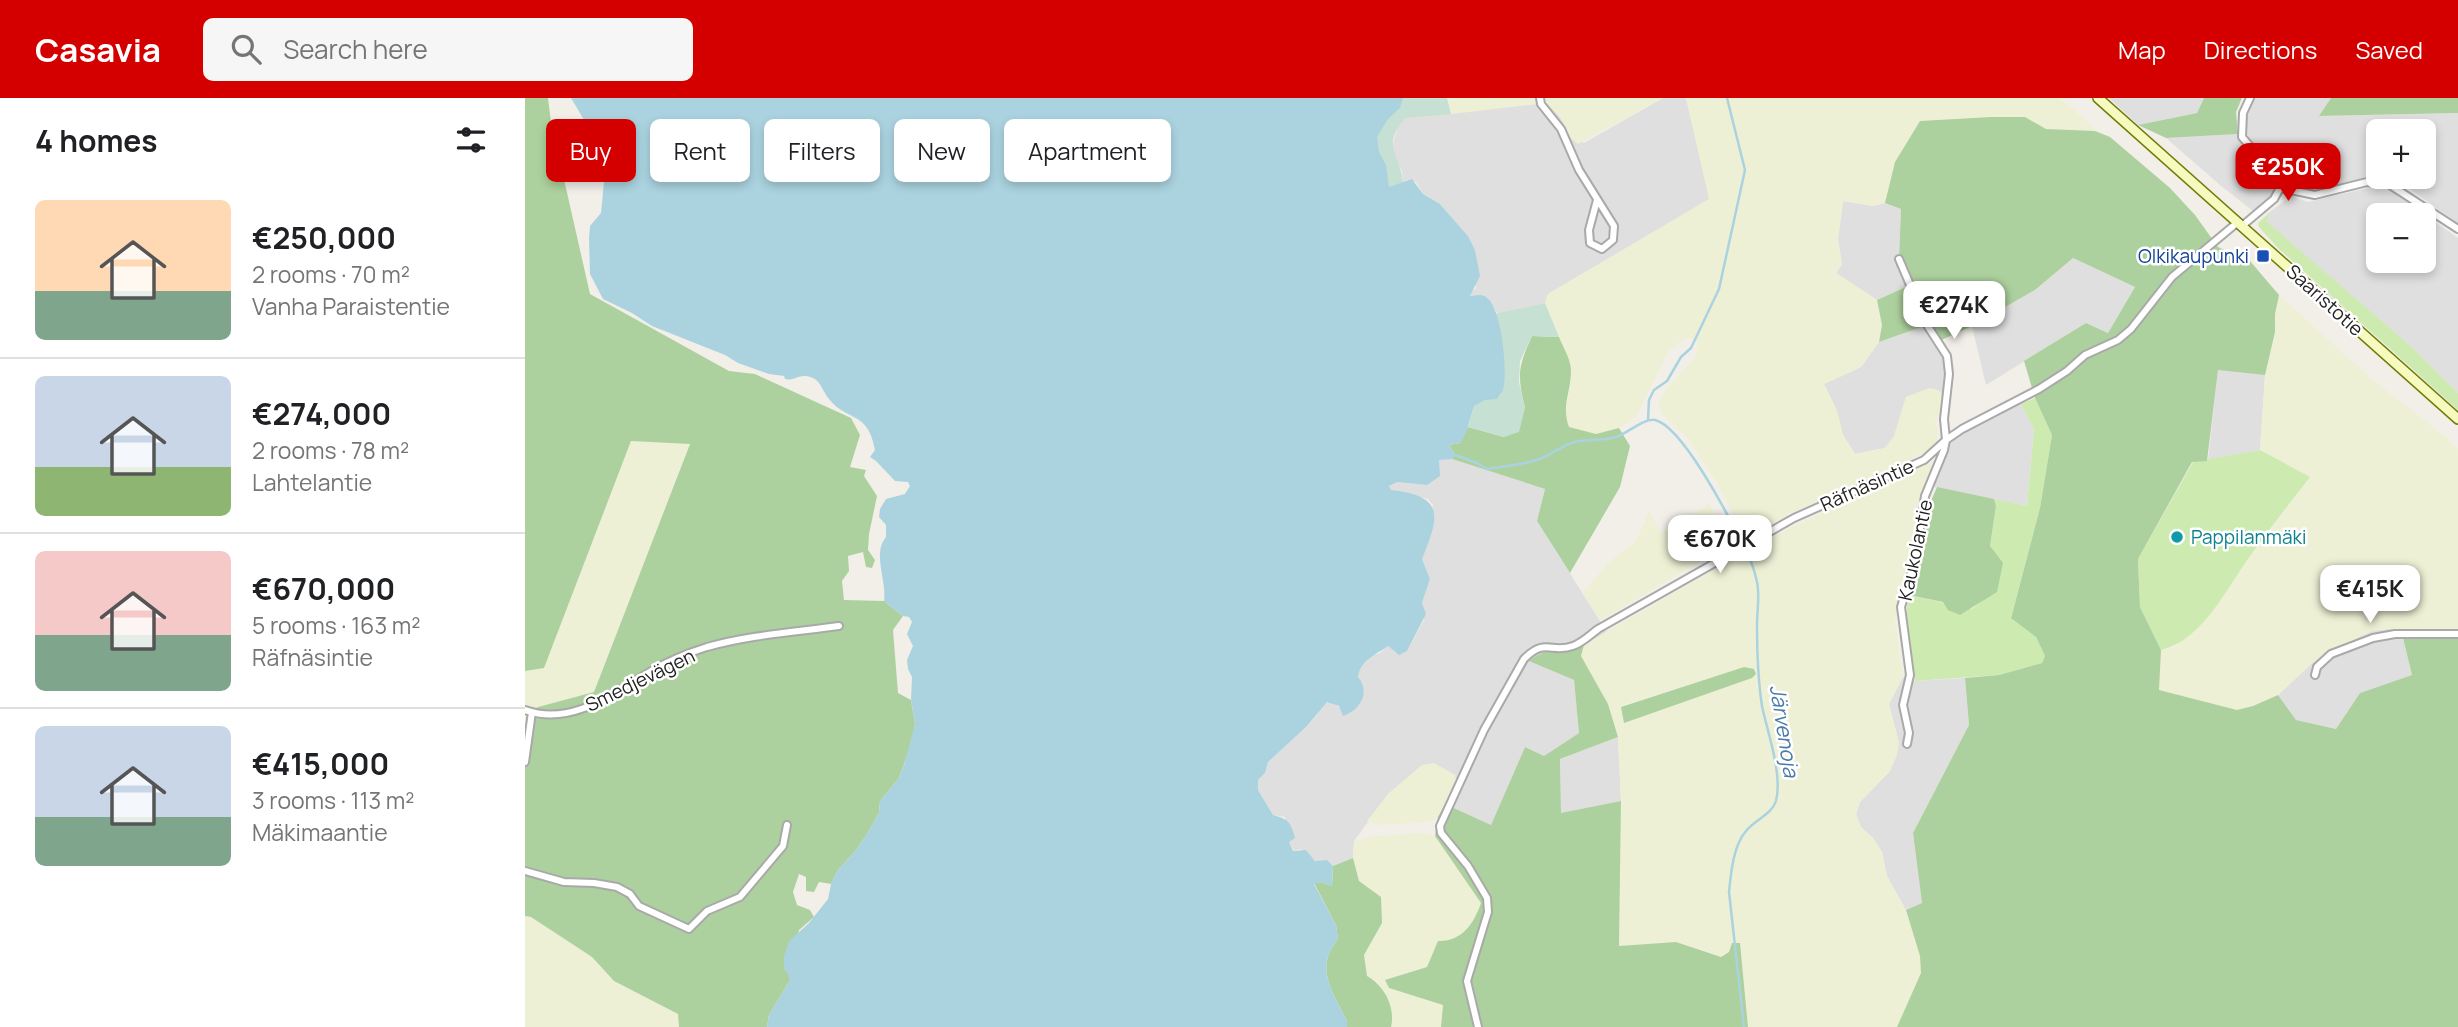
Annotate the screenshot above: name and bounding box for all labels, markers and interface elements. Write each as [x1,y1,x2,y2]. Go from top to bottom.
search box [203,18,693,81]
text: Casavia [35,27,161,72]
icon: search [227,30,265,68]
text: Search here [283,31,428,67]
text: Map [2118,33,2166,66]
text: Directions [2204,33,2317,66]
text: Saved [2355,33,2423,66]
chip: Buy [546,119,636,182]
chip: Rent [650,119,750,182]
chip: Filters [764,119,880,182]
chip: New [894,119,990,182]
chip: Apartment [1004,119,1171,182]
map controls [2366,119,2436,273]
button: + [2366,119,2436,189]
text: 4 homes [35,120,158,161]
icon: filters [452,121,490,159]
pin: €250K [2239,144,2337,203]
text: €250K [2252,150,2324,182]
button: − [2366,203,2436,273]
text: €250,000 [252,217,396,258]
icon: home [91,228,175,312]
place label: Olkikaupunki [2138,243,2249,269]
marker: Olkikaupunki [2255,248,2271,264]
text: 2 rooms · 70 m² [252,258,410,290]
street label: Saaristotie [2281,258,2369,342]
pin: €274K [1905,282,2003,341]
text: €274K [1919,288,1989,320]
text: Vanha Paraistentie [252,290,450,322]
text: €274,000 [252,393,391,434]
icon: home [91,404,175,488]
text: 2 rooms · 78 m² [252,434,409,466]
street label: Räfnäsintie [1816,453,1918,517]
text: Lahtelantie [252,466,372,498]
street label: Kaukolantie [1892,497,1938,603]
pin: €670K [1671,516,1769,575]
text: €670K [1684,522,1756,554]
place label: Pappilanmäki [2191,524,2306,550]
marker: Pappilanmäki [2169,529,2185,545]
pin: €415K [2321,566,2419,625]
text: €670,000 [252,568,395,609]
text: €415K [2336,572,2404,604]
icon: home [91,579,175,663]
text: 5 rooms · 163 m² [252,609,420,641]
text: Räfnäsintie [252,641,373,673]
street label: Smedjevägen [581,642,699,718]
water label: Järvenoja [1764,683,1806,780]
text: €415,000 [252,743,389,784]
icon: home [91,754,175,838]
text: 3 rooms · 113 m² [252,784,415,816]
text: Mäkimaantie [252,816,388,848]

